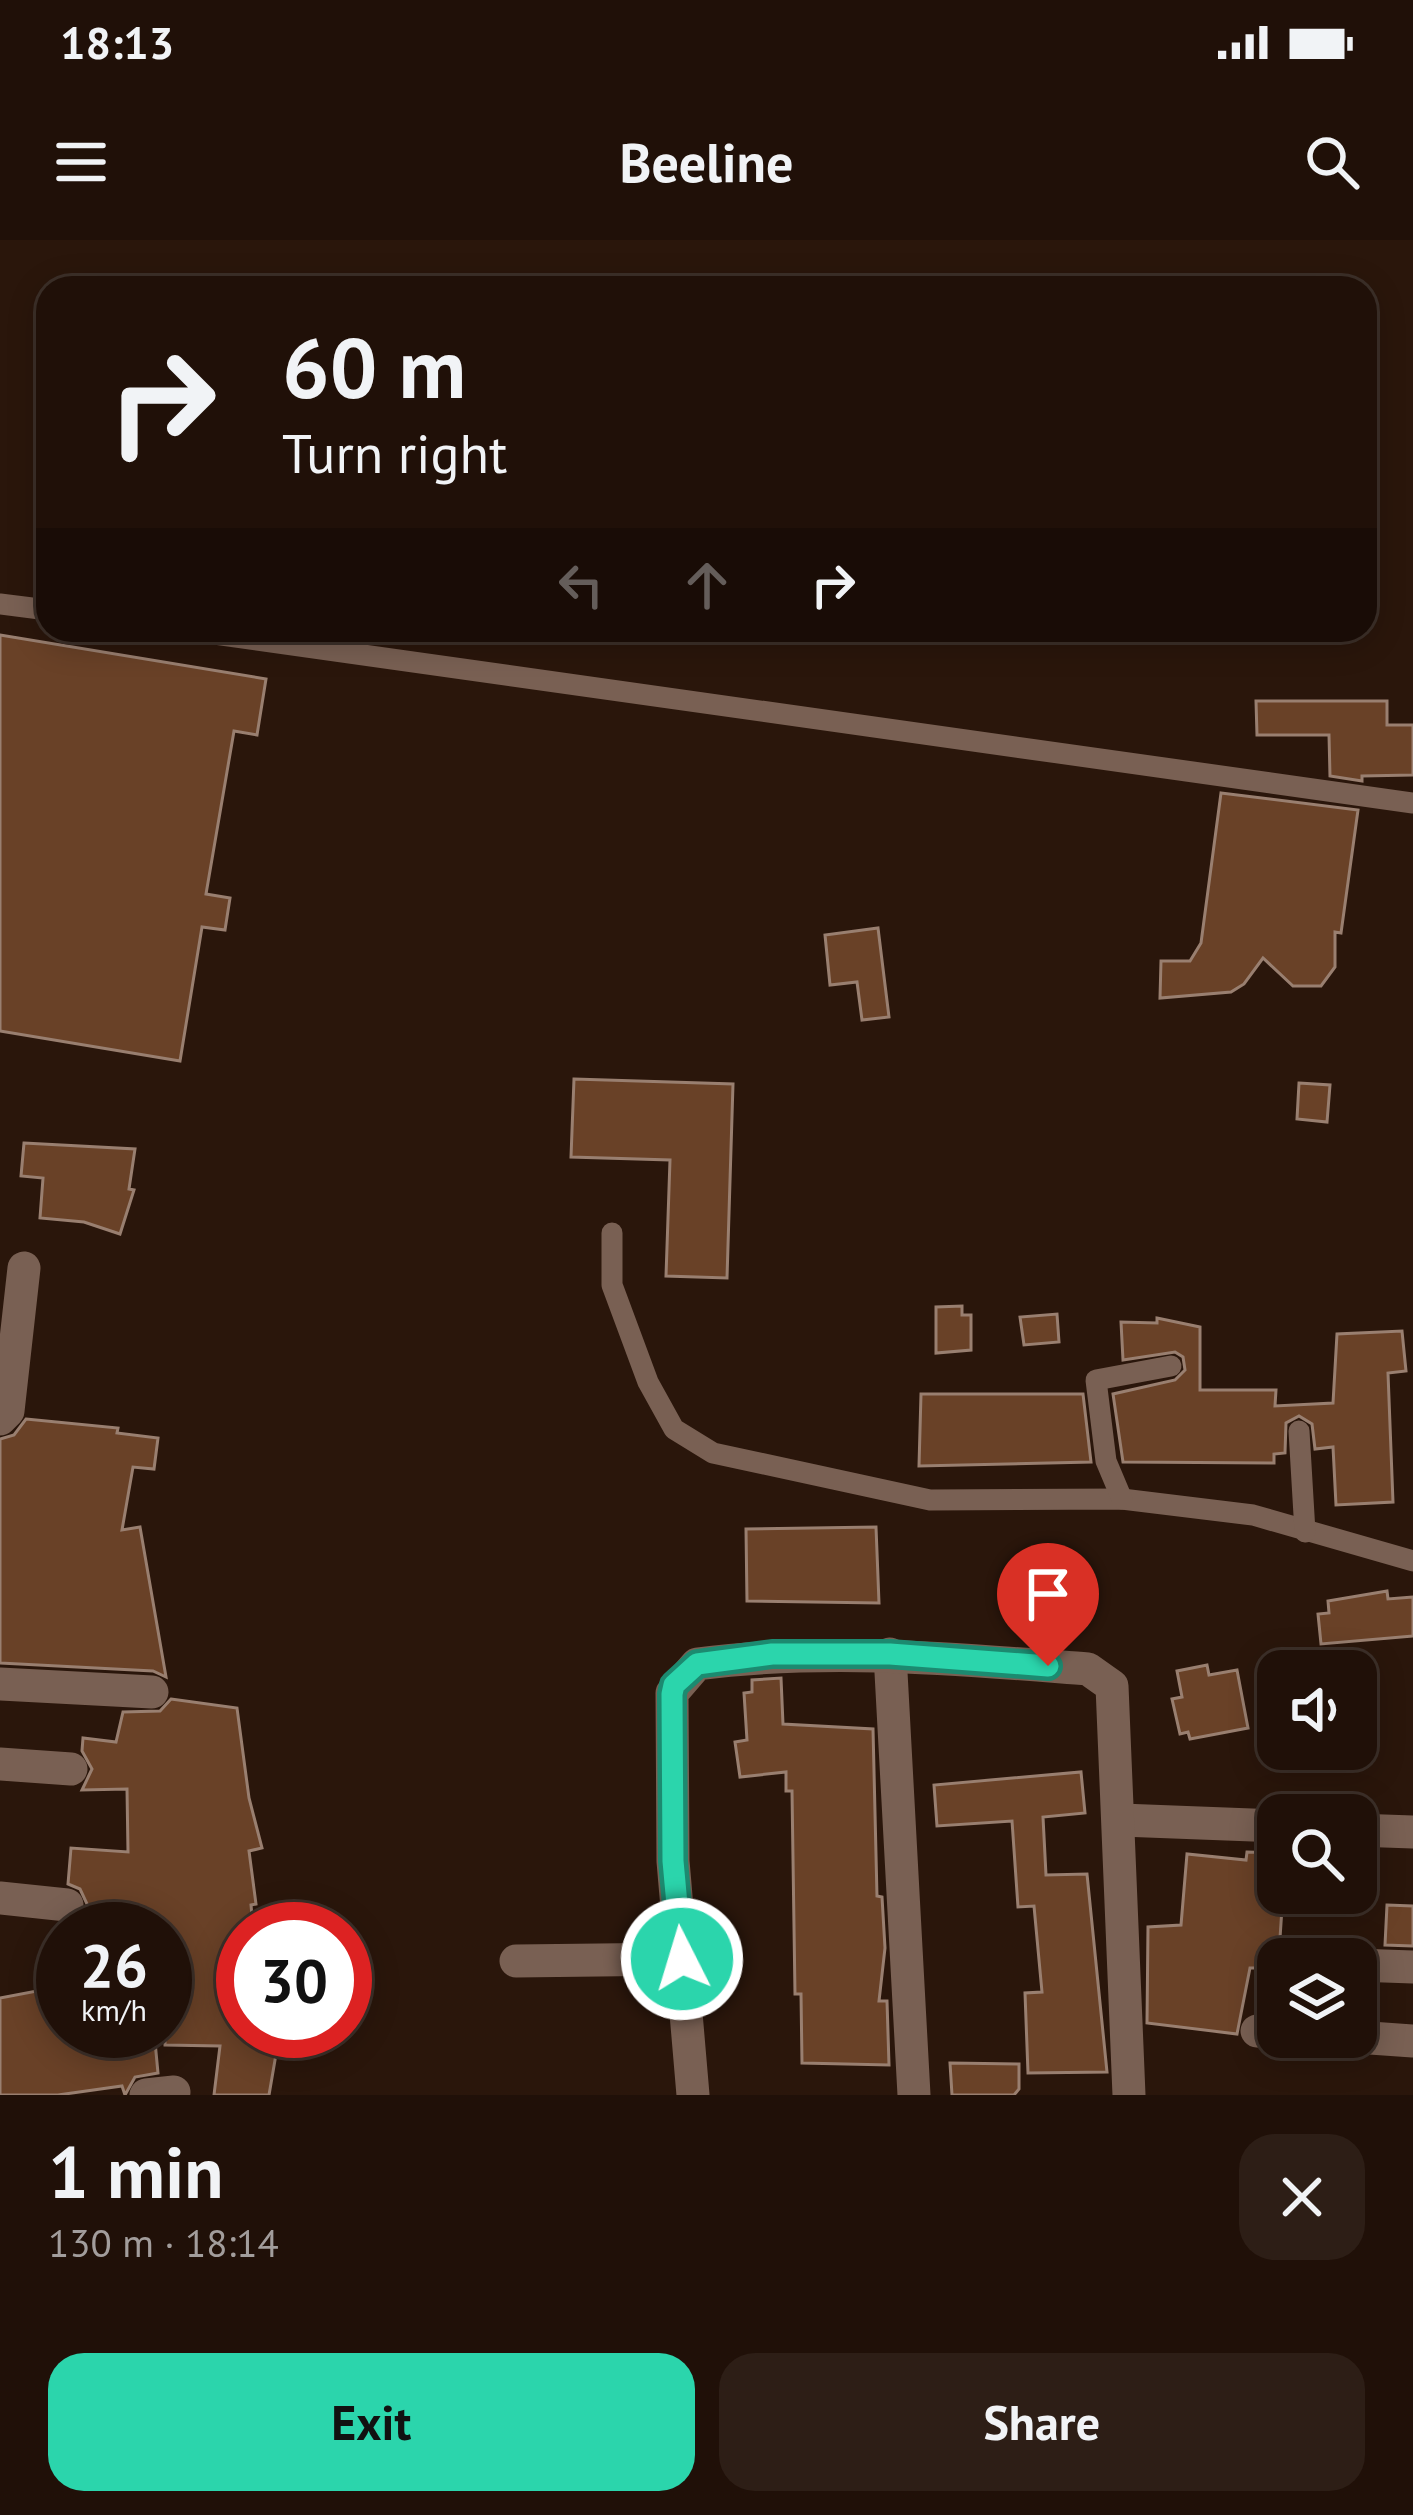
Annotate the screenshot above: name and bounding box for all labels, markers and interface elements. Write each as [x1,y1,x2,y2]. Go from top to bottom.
text: 18:13 [60,13,174,71]
text: Beeline [620,127,793,197]
icon: menu [48,129,114,195]
icon: search [1299,129,1365,195]
text: 60 m [282,312,466,421]
icon: right [84,324,240,480]
text: Turn right [282,418,507,488]
icon: left [548,552,614,618]
icon: ahead [674,552,740,618]
icon: right [800,552,866,618]
pin [997,1543,1099,1666]
icon: arrive [1015,1561,1081,1627]
map controls [1257,1650,1377,2058]
button: sound [1257,1650,1377,1770]
button: search [1257,1794,1377,1914]
position arrow [619,1896,745,2022]
speed limit sign: 30 [216,1902,372,2058]
text: 26 [80,1926,148,2004]
button: layers [1257,1938,1377,2058]
text: km/h [81,1990,147,2029]
text: 1 min [48,2125,224,2218]
button: close [1239,2134,1365,2260]
text: 130 m · 18:14 [48,2217,279,2268]
button: Exit [48,2353,695,2491]
button: Share [719,2353,1365,2491]

